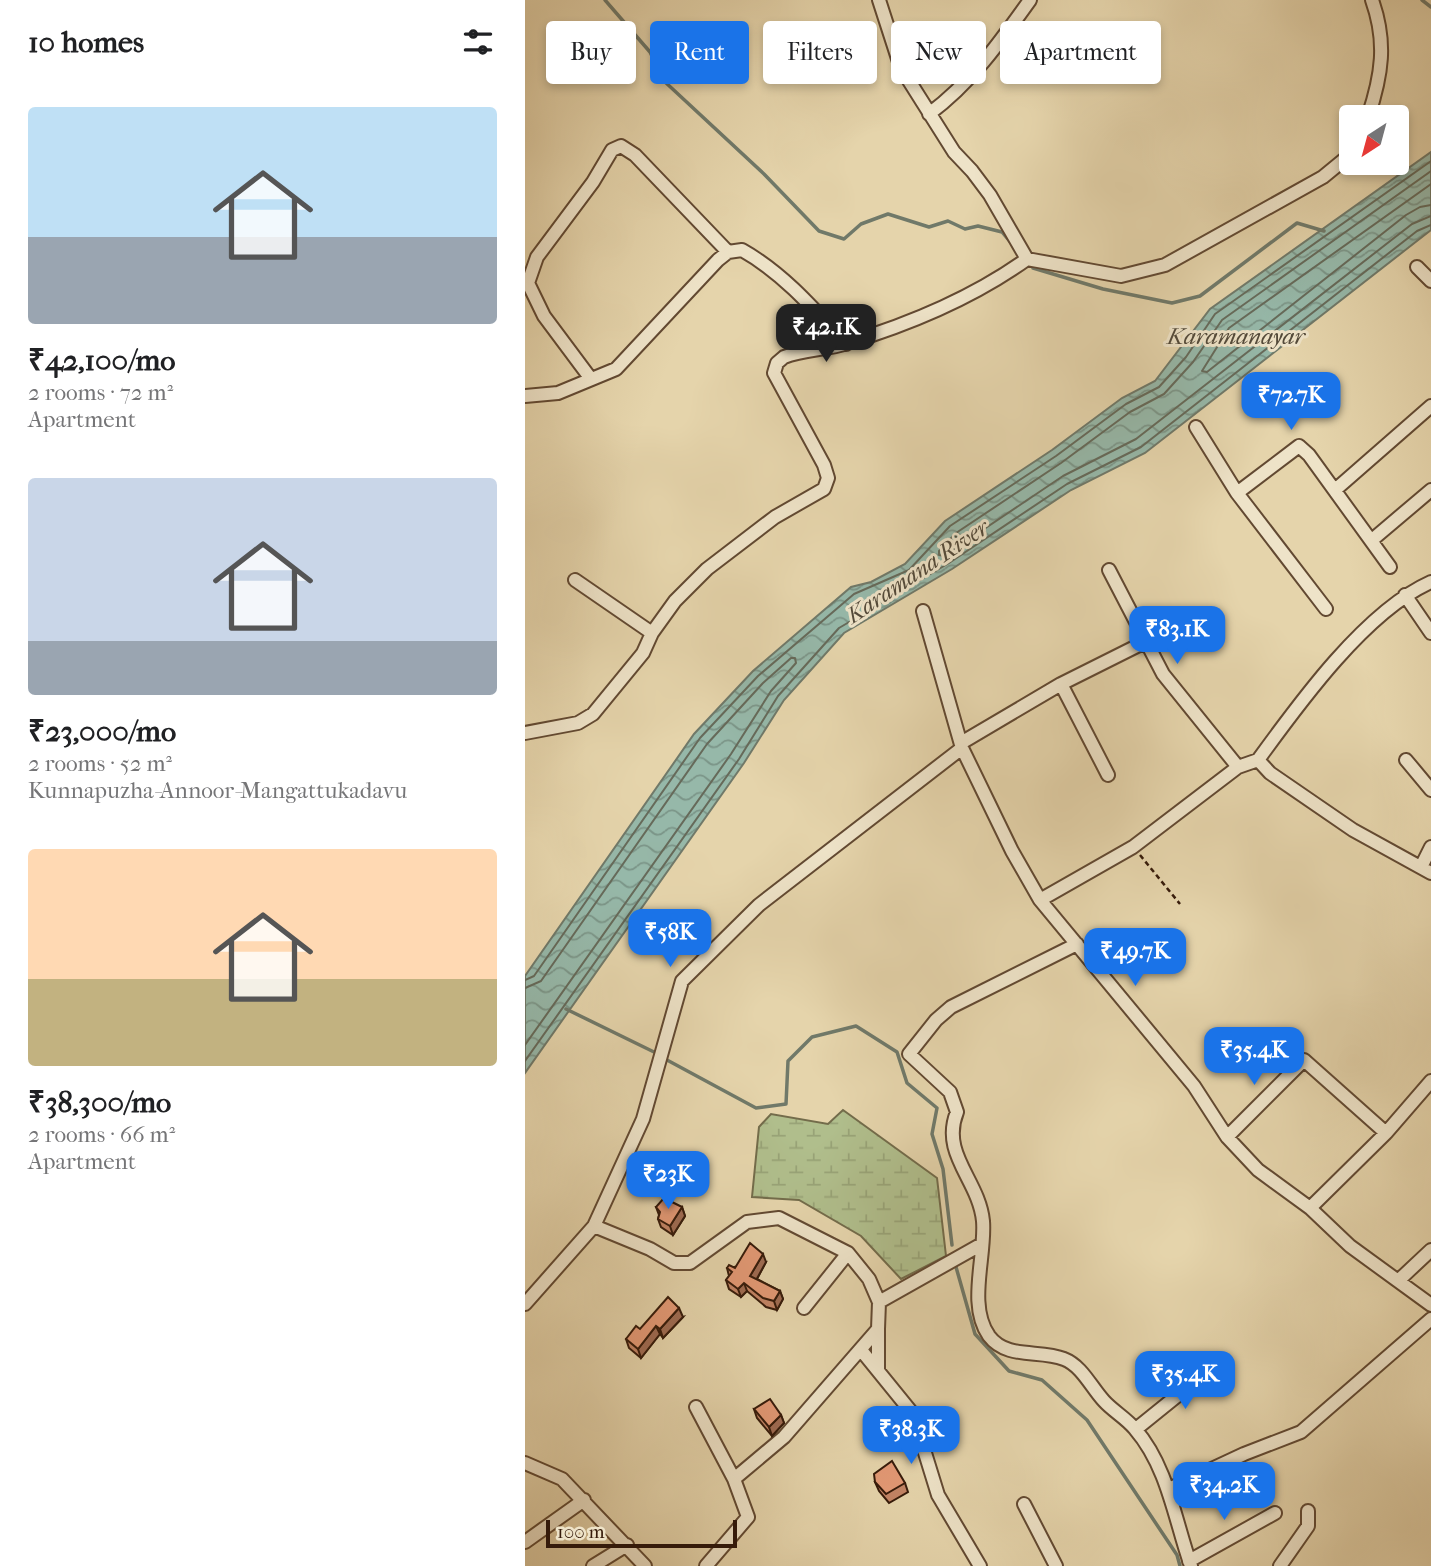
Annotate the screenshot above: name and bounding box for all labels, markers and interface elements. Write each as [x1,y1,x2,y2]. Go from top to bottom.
chip: Buy [546,21,636,84]
chip: Rent [650,21,749,84]
chip: Filters [763,21,877,84]
chip: New [891,21,986,84]
chip: Apartment [1000,21,1161,84]
icon: filters [459,23,497,61]
text: 10 homes [28,25,144,60]
north arrow [1339,105,1409,175]
map controls [1339,105,1409,175]
icon: home [200,152,326,278]
pin: ₹42.1K [769,304,883,364]
text: ₹42.1K [792,313,860,340]
water label: Karamanayar [1165,323,1307,350]
text: ₹42,100/mo [28,343,176,378]
pin: ₹72.7K [1234,372,1348,432]
text: 2 rooms · 72 m² [28,379,173,406]
text: ₹72.7K [1258,381,1324,408]
text: Apartment [28,406,136,433]
water label: Karamana River [839,513,995,630]
icon: home [200,523,326,649]
pin: ₹83.1K [1120,606,1234,666]
text: ₹83.1K [1145,615,1209,642]
text: ₹23,000/mo [28,714,176,749]
text: 2 rooms · 52 m² [28,750,172,777]
text: Kunnapuzha-Annoor-Mangattukadavu [28,777,407,804]
icon: home [200,894,326,1020]
pin: ₹58K [629,909,711,969]
text: ₹58K [644,918,696,945]
pin: ₹49.7K [1078,928,1192,988]
text: ₹49.7K [1100,937,1170,964]
pin: ₹35.4K [1197,1028,1311,1087]
text: ₹35.4K [1220,1036,1288,1063]
text: ₹38,300/mo [28,1085,171,1120]
text: 2 rooms · 66 m² [28,1121,175,1148]
text: Apartment [28,1148,136,1175]
pin: ₹23K [627,1152,709,1211]
text: ₹23K [642,1160,694,1187]
pin: ₹35.4K [1128,1352,1242,1411]
text: ₹35.4K [1151,1360,1219,1387]
pin: ₹38.3K [854,1406,968,1466]
text: ₹38.3K [879,1415,943,1442]
pin: ₹34.2K [1167,1462,1281,1522]
text: ₹34.2K [1189,1471,1259,1498]
scale bar [546,1517,737,1549]
text: 100 m [557,1521,605,1543]

